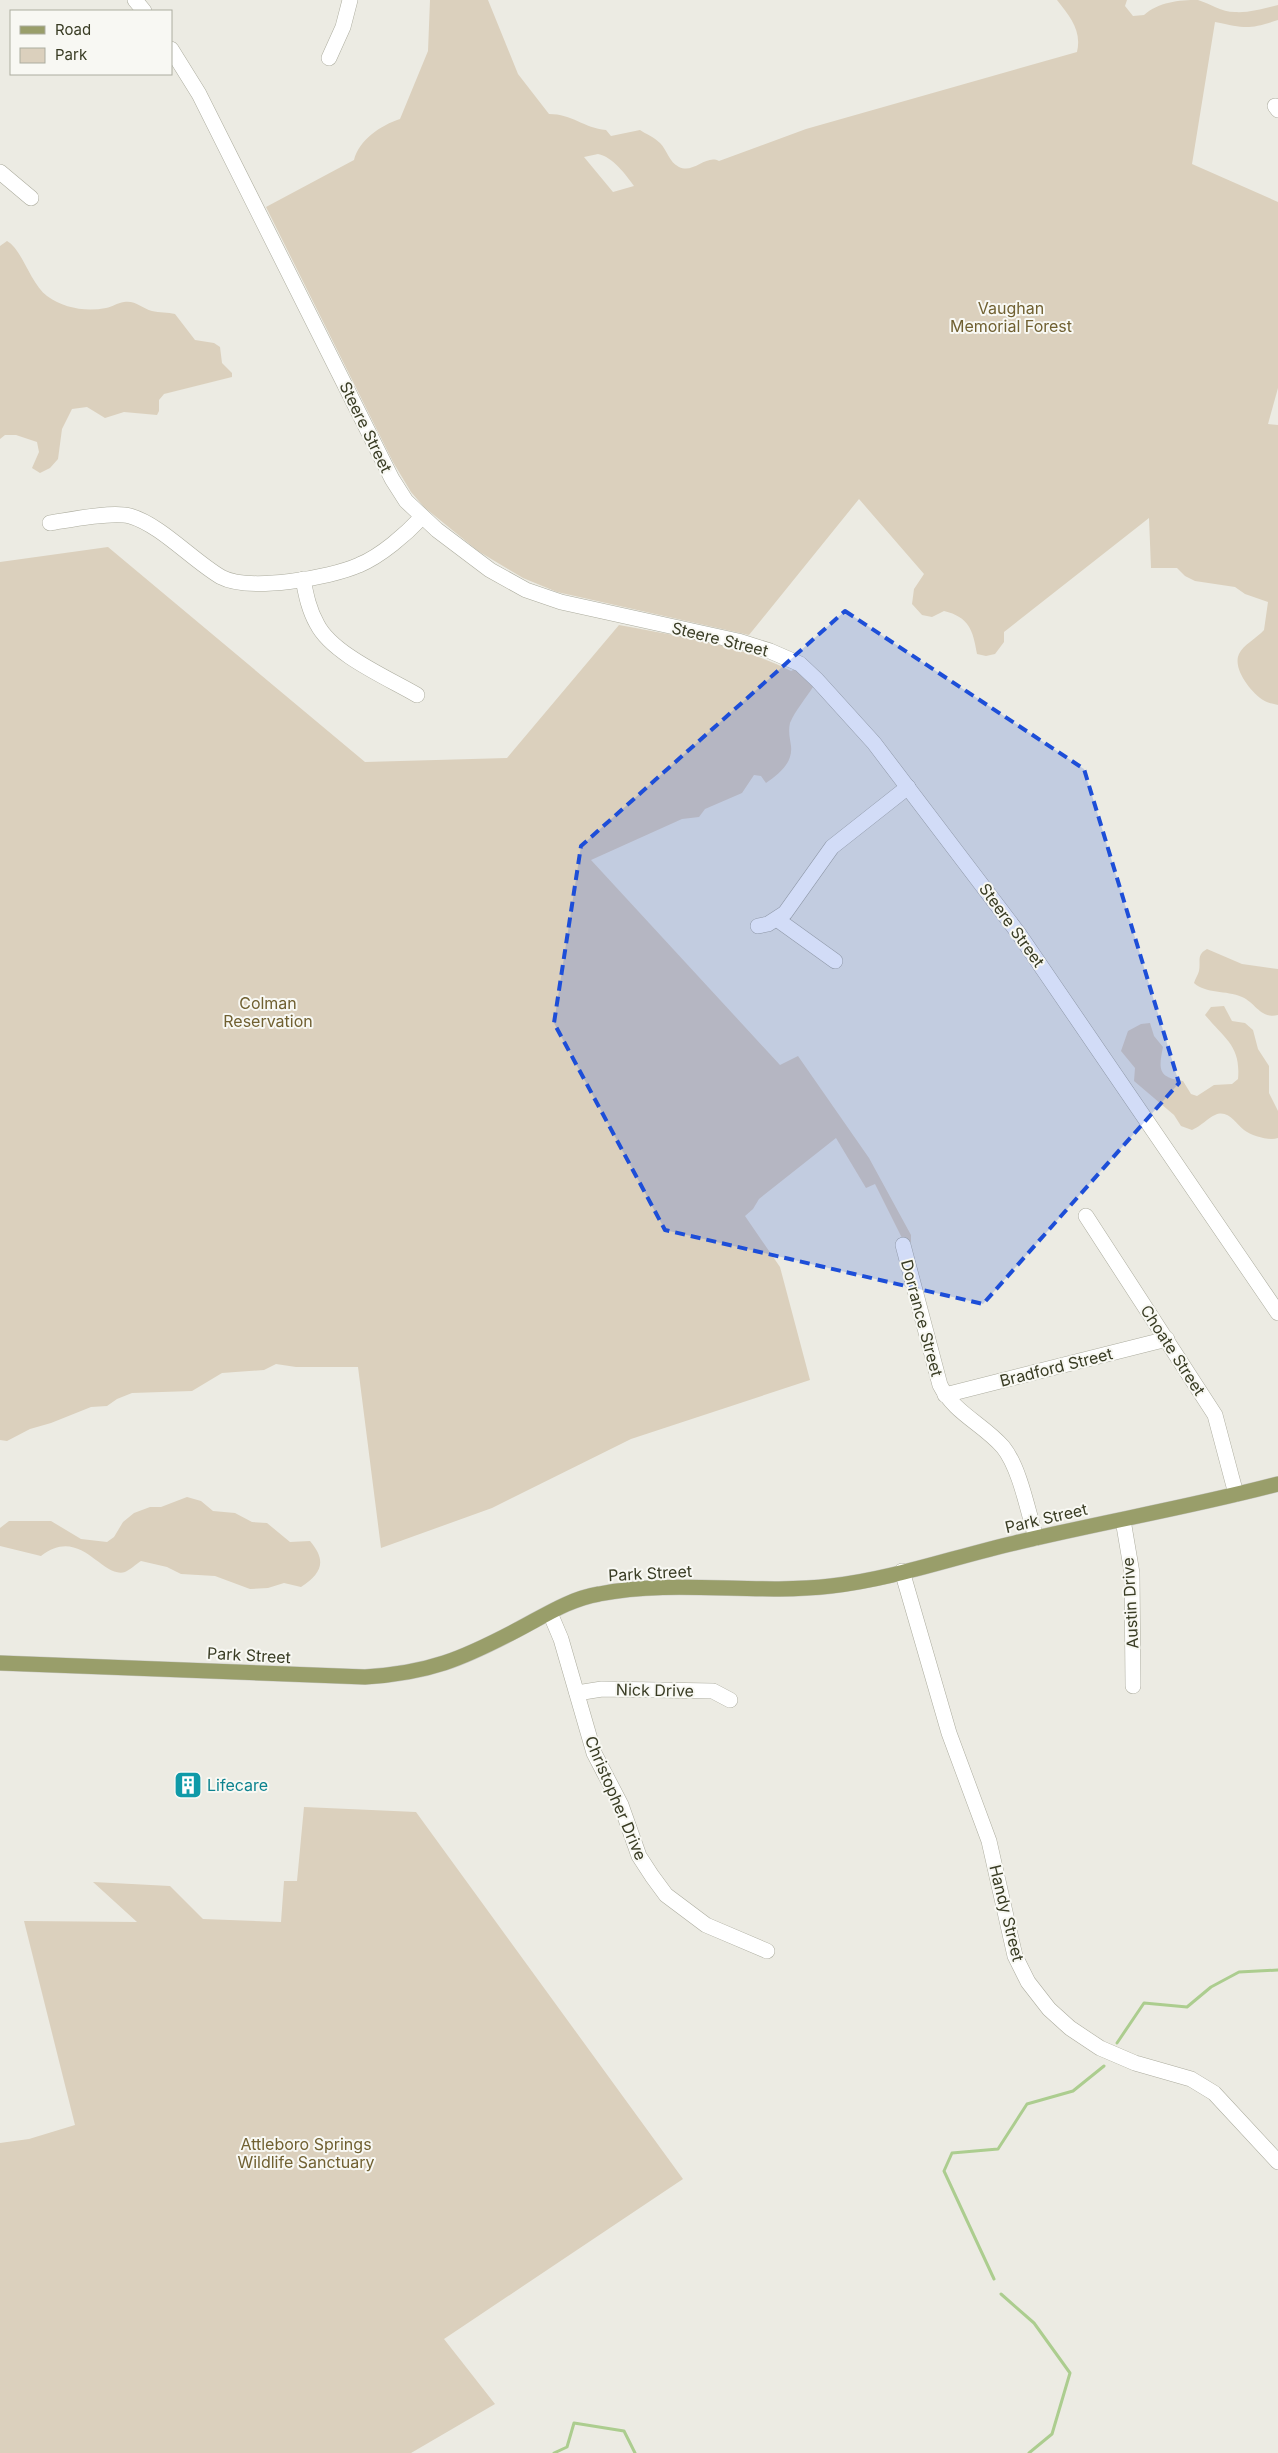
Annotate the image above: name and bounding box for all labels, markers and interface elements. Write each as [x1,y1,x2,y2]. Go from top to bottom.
legend [10,10,172,75]
text: Road [55,20,91,39]
text: Park [55,45,88,64]
park label: Vaughan Memorial Forest [950,298,1072,336]
street label: Steere Street [335,378,397,476]
street label: Steere Street [670,617,770,661]
street label: Steere Street [975,879,1049,971]
park label: Colman Reservation [223,993,313,1031]
street label: Dorrance Street [897,1257,947,1379]
street label: Choate Street [1136,1301,1210,1399]
street label: Bradford Street [998,1343,1114,1391]
street label: Park Street [1003,1499,1089,1537]
street label: Austin Drive [1118,1557,1142,1649]
street label: Park Street [608,1561,692,1585]
street label: Park Street [207,1643,291,1667]
street label: Nick Drive [616,1679,694,1701]
street label: Christopher Drive [581,1733,651,1863]
building icon: Lifecare [173,1770,203,1800]
place label: Lifecare [207,1775,268,1795]
street label: Handy Street [985,1863,1029,1963]
park label: Attleboro Springs Wildlife Sanctuary [237,2134,375,2172]

